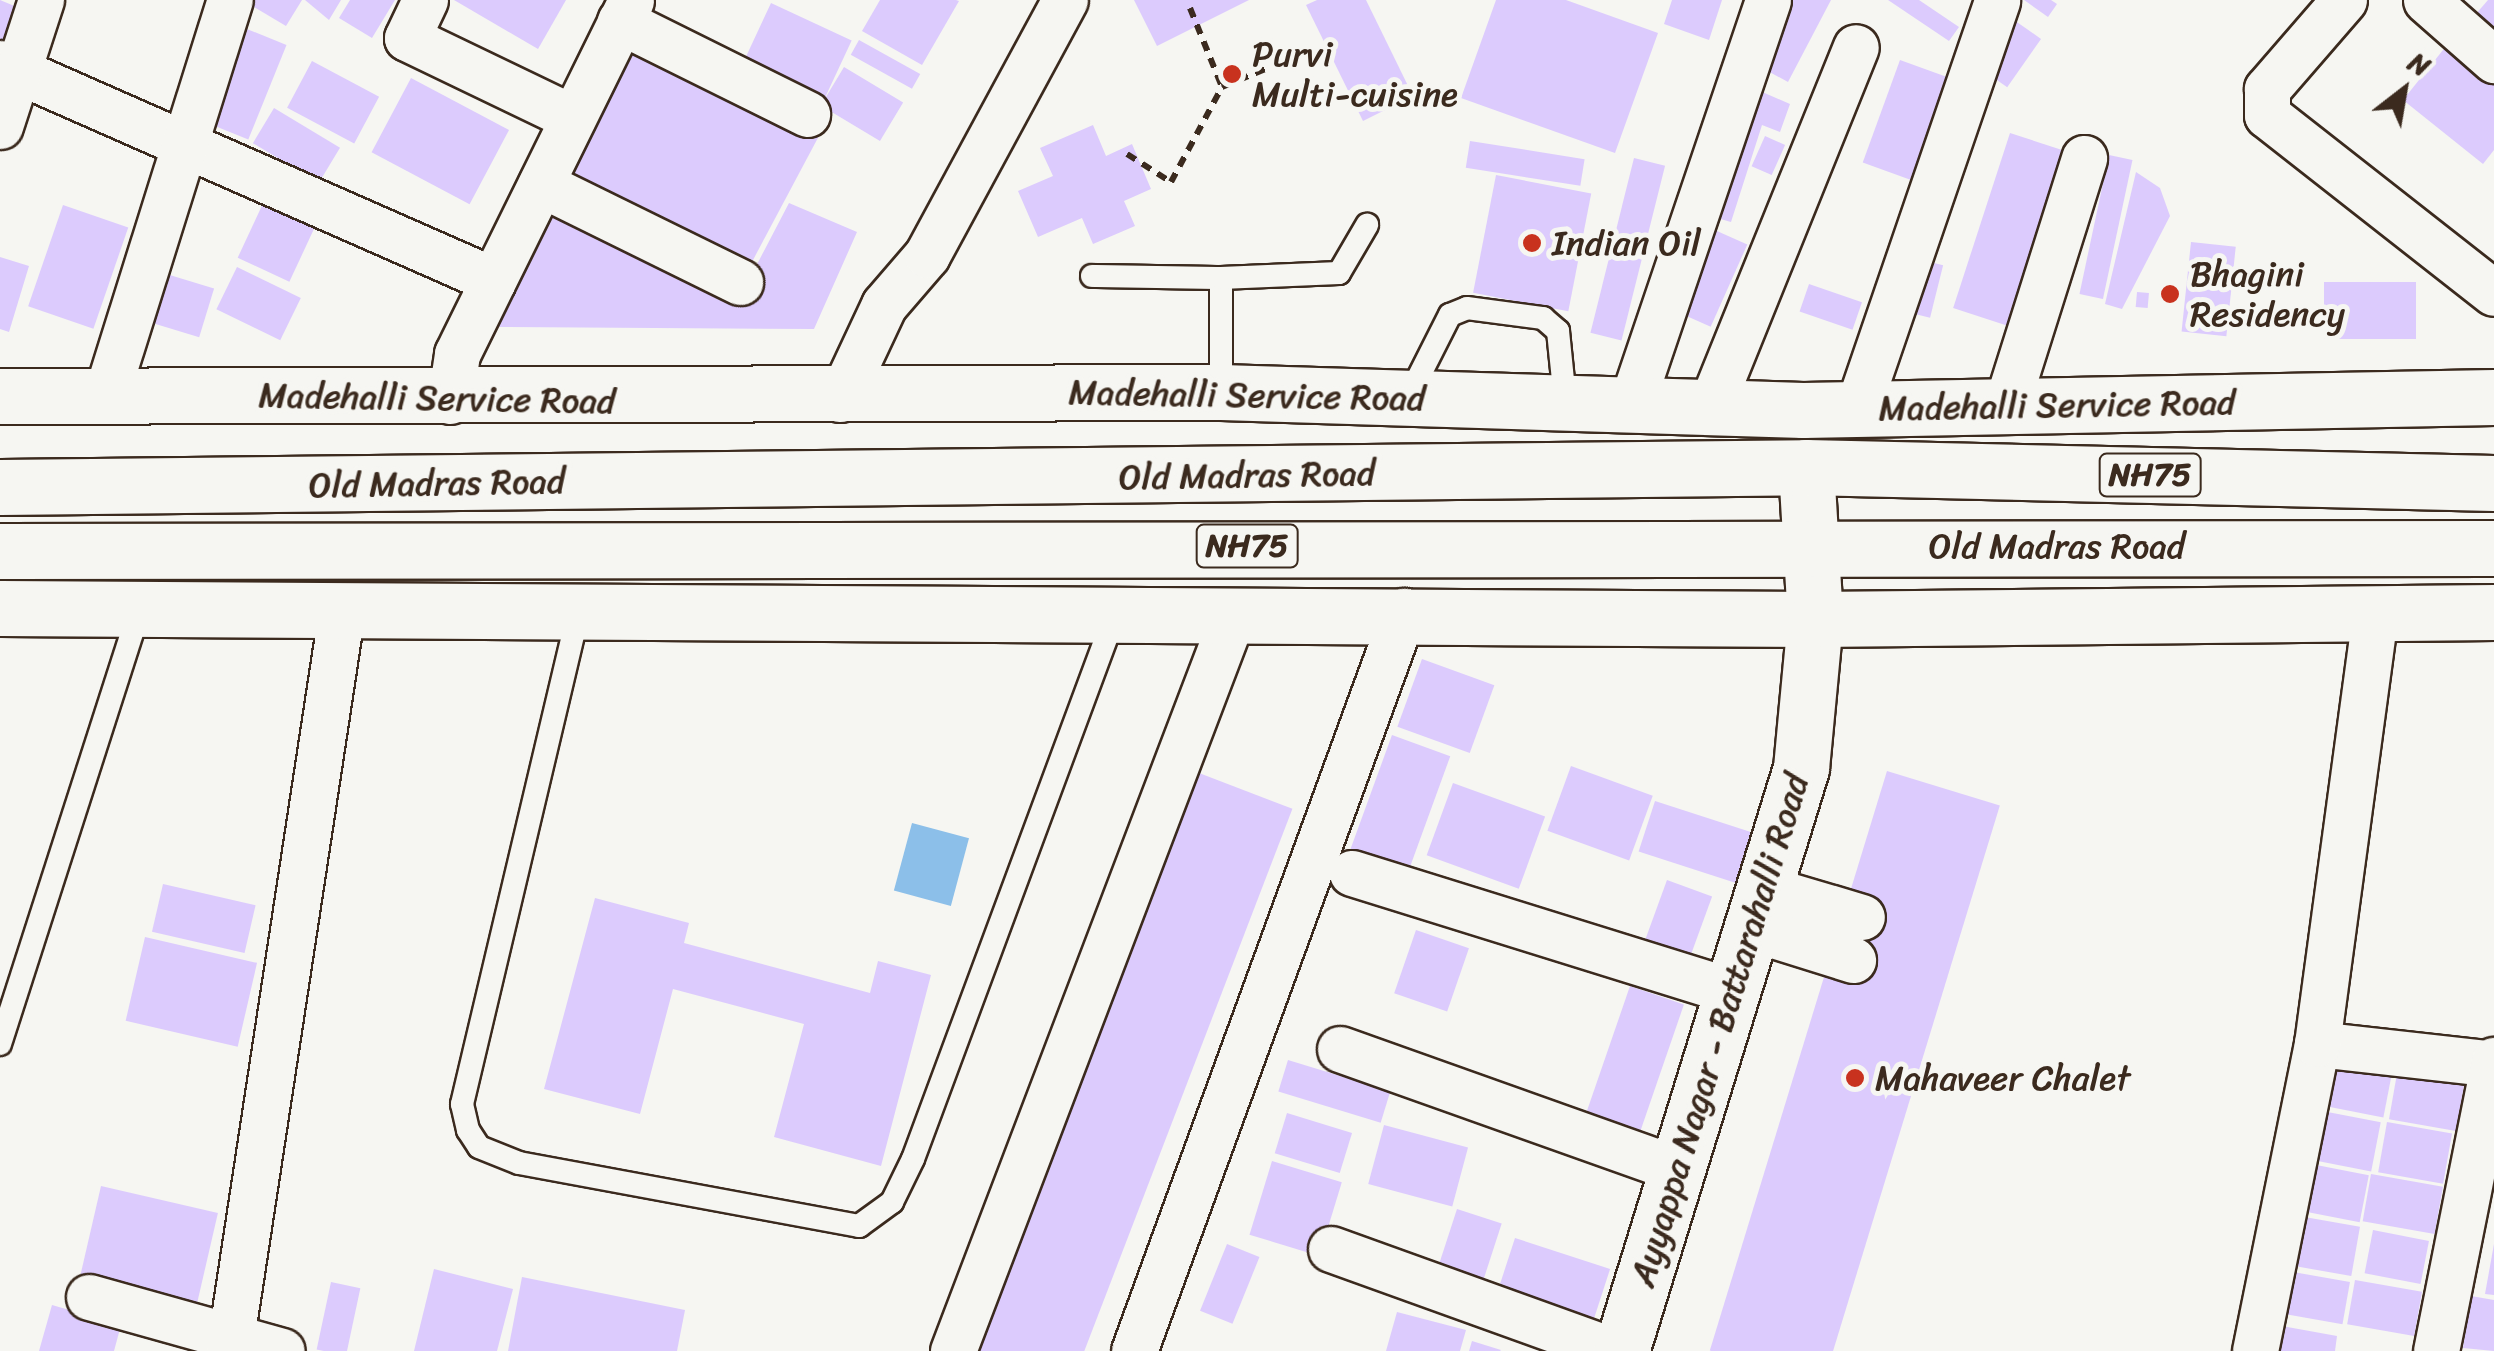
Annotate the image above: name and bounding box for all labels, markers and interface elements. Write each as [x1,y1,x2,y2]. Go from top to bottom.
place label: Purvi Multi-cuisine [1252,33,1458,115]
text: N [2399,38,2441,90]
north arrow [2354,40,2454,140]
marker: Purvi Multi-cuisine [1221,63,1243,85]
place label: Indian Oil [1552,222,1701,264]
marker: Indian Oil [1521,232,1543,254]
place label: Bhagini Residency [2190,253,2345,335]
marker: Bhagini Residency [2159,283,2181,305]
street label: Madehalli Service Road [1069,371,1425,419]
street label: Madehalli Service Road [259,374,615,422]
street label: Madehalli Service Road [1879,381,2235,429]
road number: NH75 [2098,448,2202,502]
street label: Old Madras Road [1119,452,1375,498]
street label: Old Madras Road [309,460,565,506]
road number: NH75 [1194,519,1300,573]
street label: Old Madras Road [1929,525,2185,567]
street label: Ayyappa Nagar - Battarahalli Road [1621,768,1817,1292]
place label: Mahaveer Chalet [1875,1057,2131,1099]
marker: Mahaveer Chalet [1844,1067,1866,1089]

